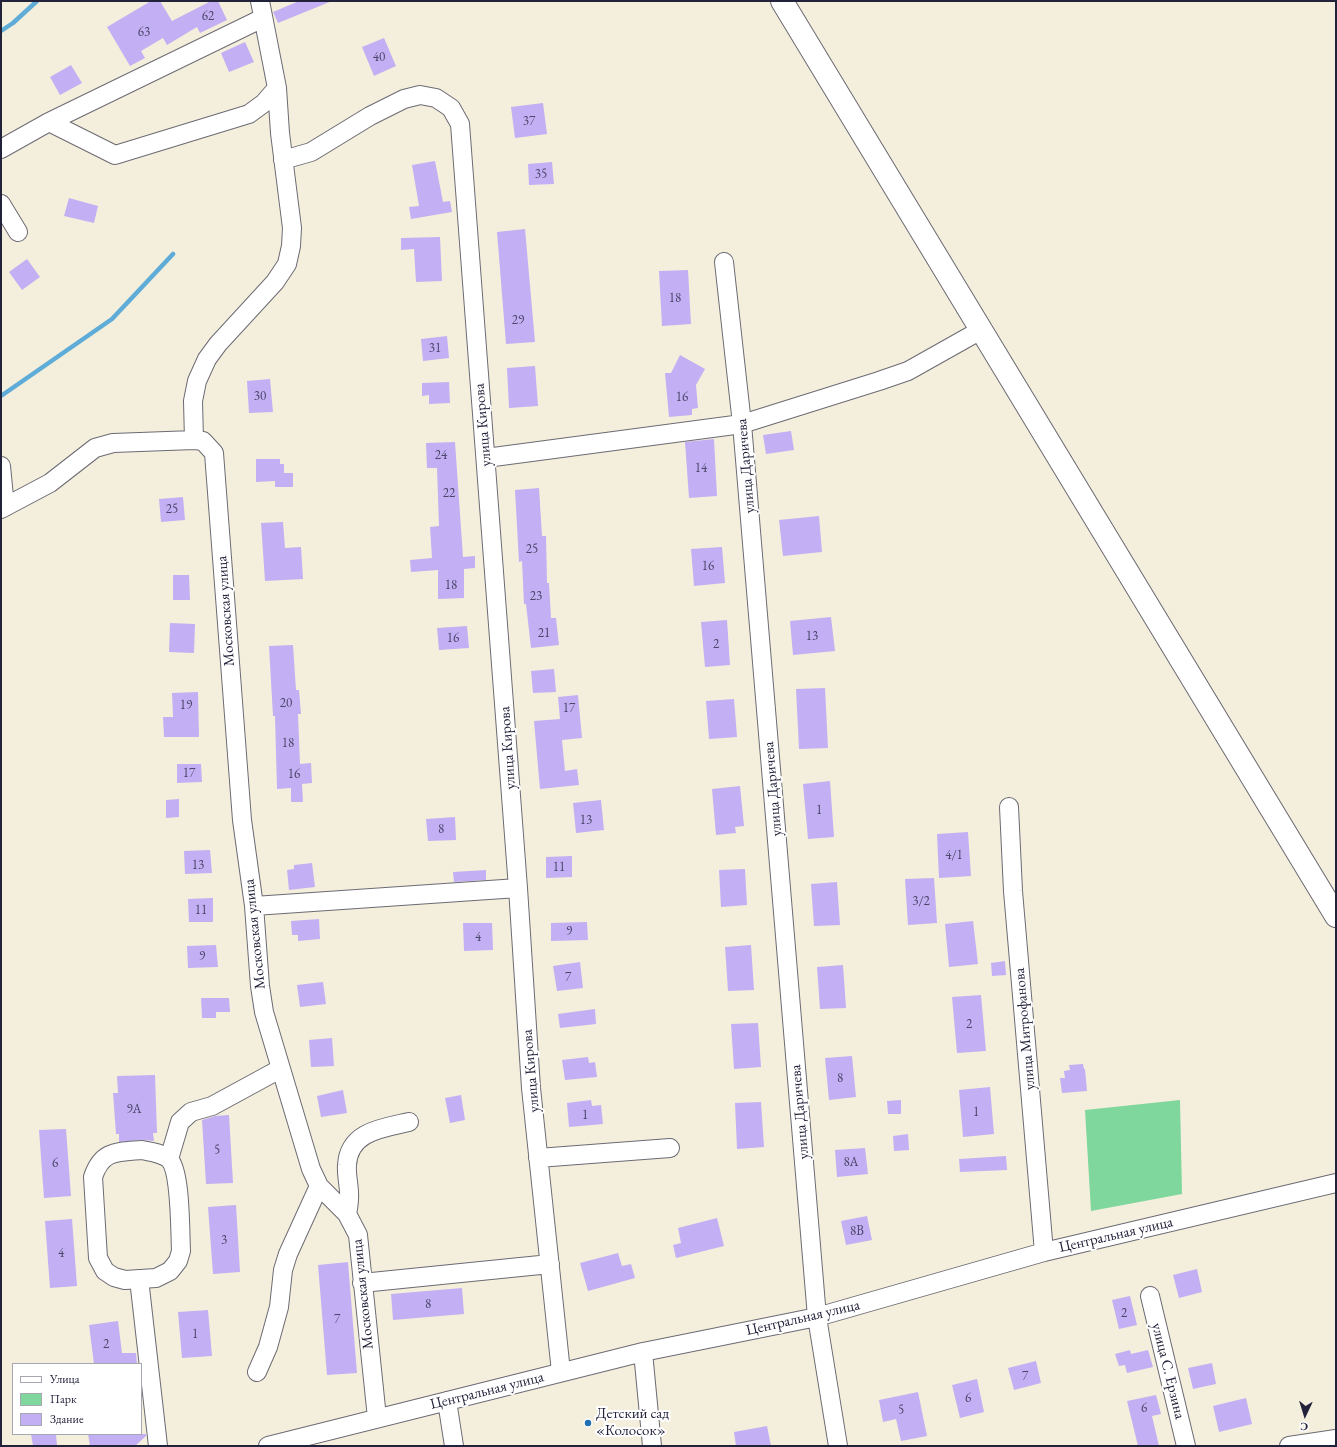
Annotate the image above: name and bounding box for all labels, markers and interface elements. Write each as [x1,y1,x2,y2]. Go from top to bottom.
house number: 62 [202,8,214,24]
house number: 63 [138,24,150,40]
house number: 40 [373,49,385,65]
house number: 37 [523,113,535,129]
house number: 35 [535,166,547,182]
house number: 18 [669,290,681,306]
house number: 29 [512,312,524,328]
house number: 31 [429,340,441,356]
street label: улица Кирова [470,383,496,467]
house number: 30 [254,388,266,404]
house number: 16 [676,389,688,405]
street label: улица Даричева [733,418,759,514]
house number: 24 [435,447,447,463]
house number: 14 [695,460,707,476]
house number: 22 [443,485,455,501]
house number: 25 [166,501,178,517]
house number: 25 [526,541,538,557]
street label: Московская улица [213,555,239,667]
house number: 16 [702,558,714,574]
house number: 18 [445,577,457,593]
house number: 23 [530,588,542,604]
house number: 21 [538,625,550,641]
house number: 13 [806,628,818,644]
house number: 16 [447,630,459,646]
house number: 2 [713,636,719,652]
house number: 20 [280,695,292,711]
house number: 19 [180,697,192,713]
house number: 17 [563,700,575,716]
street label: улица Кирова [496,706,520,790]
house number: 18 [282,735,294,751]
street label: улица Даричева [760,741,786,837]
house number: 17 [183,765,195,781]
house number: 16 [288,766,300,782]
house number: 1 [816,802,822,818]
house number: 13 [580,812,592,828]
house number: 8 [438,821,444,837]
house number: 4/1 [945,847,963,863]
house number: 13 [192,857,204,873]
house number: 11 [553,859,565,875]
street label: Московская улица [240,878,270,990]
house number: 3/2 [912,893,930,909]
house number: 11 [195,902,207,918]
house number: 9 [566,923,572,939]
house number: 4 [475,929,481,945]
house number: 9 [199,948,205,964]
street label: улица Митрофанова [1011,967,1039,1091]
house number: 7 [565,969,571,985]
house number: 2 [966,1016,972,1032]
street label: улица Кирова [518,1029,544,1113]
street label: улица Даричева [787,1064,813,1160]
house number: 8 [837,1070,843,1086]
house number: 9А [126,1101,142,1117]
house number: 1 [973,1104,979,1120]
house number: 1 [582,1107,588,1123]
house number: 5 [214,1142,220,1158]
house number: 8А [843,1154,859,1170]
house number: 6 [52,1155,58,1171]
street label: Центральная улица [1057,1213,1175,1257]
house number: 8В [850,1223,864,1239]
house number: 3 [221,1232,227,1248]
street label: Московская улица [348,1238,378,1350]
house number: 4 [58,1245,64,1261]
house number: 8 [425,1296,431,1312]
street label: Центральная улица [744,1296,862,1340]
house number: 2 [1121,1305,1127,1321]
house number: 7 [334,1311,340,1327]
street label: улица С. Ерзина [1147,1321,1189,1421]
house number: 1 [192,1326,198,1342]
house number: 2 [103,1336,109,1352]
legend [12,1363,142,1435]
street label: Центральная улица [428,1368,546,1414]
house number: 7 [1022,1368,1028,1384]
text: Улица [50,1371,80,1387]
house number: 6 [965,1390,971,1406]
text: Парк [50,1391,77,1407]
north arrow [1285,1395,1325,1435]
house number: 6 [1141,1400,1147,1416]
house number: 5 [898,1402,904,1418]
place label: Детский сад «Колосок» [596,1405,669,1440]
text: Здание [50,1411,84,1427]
marker: Детский сад «Колосок» [583,1418,593,1428]
text: С [1300,1420,1309,1434]

